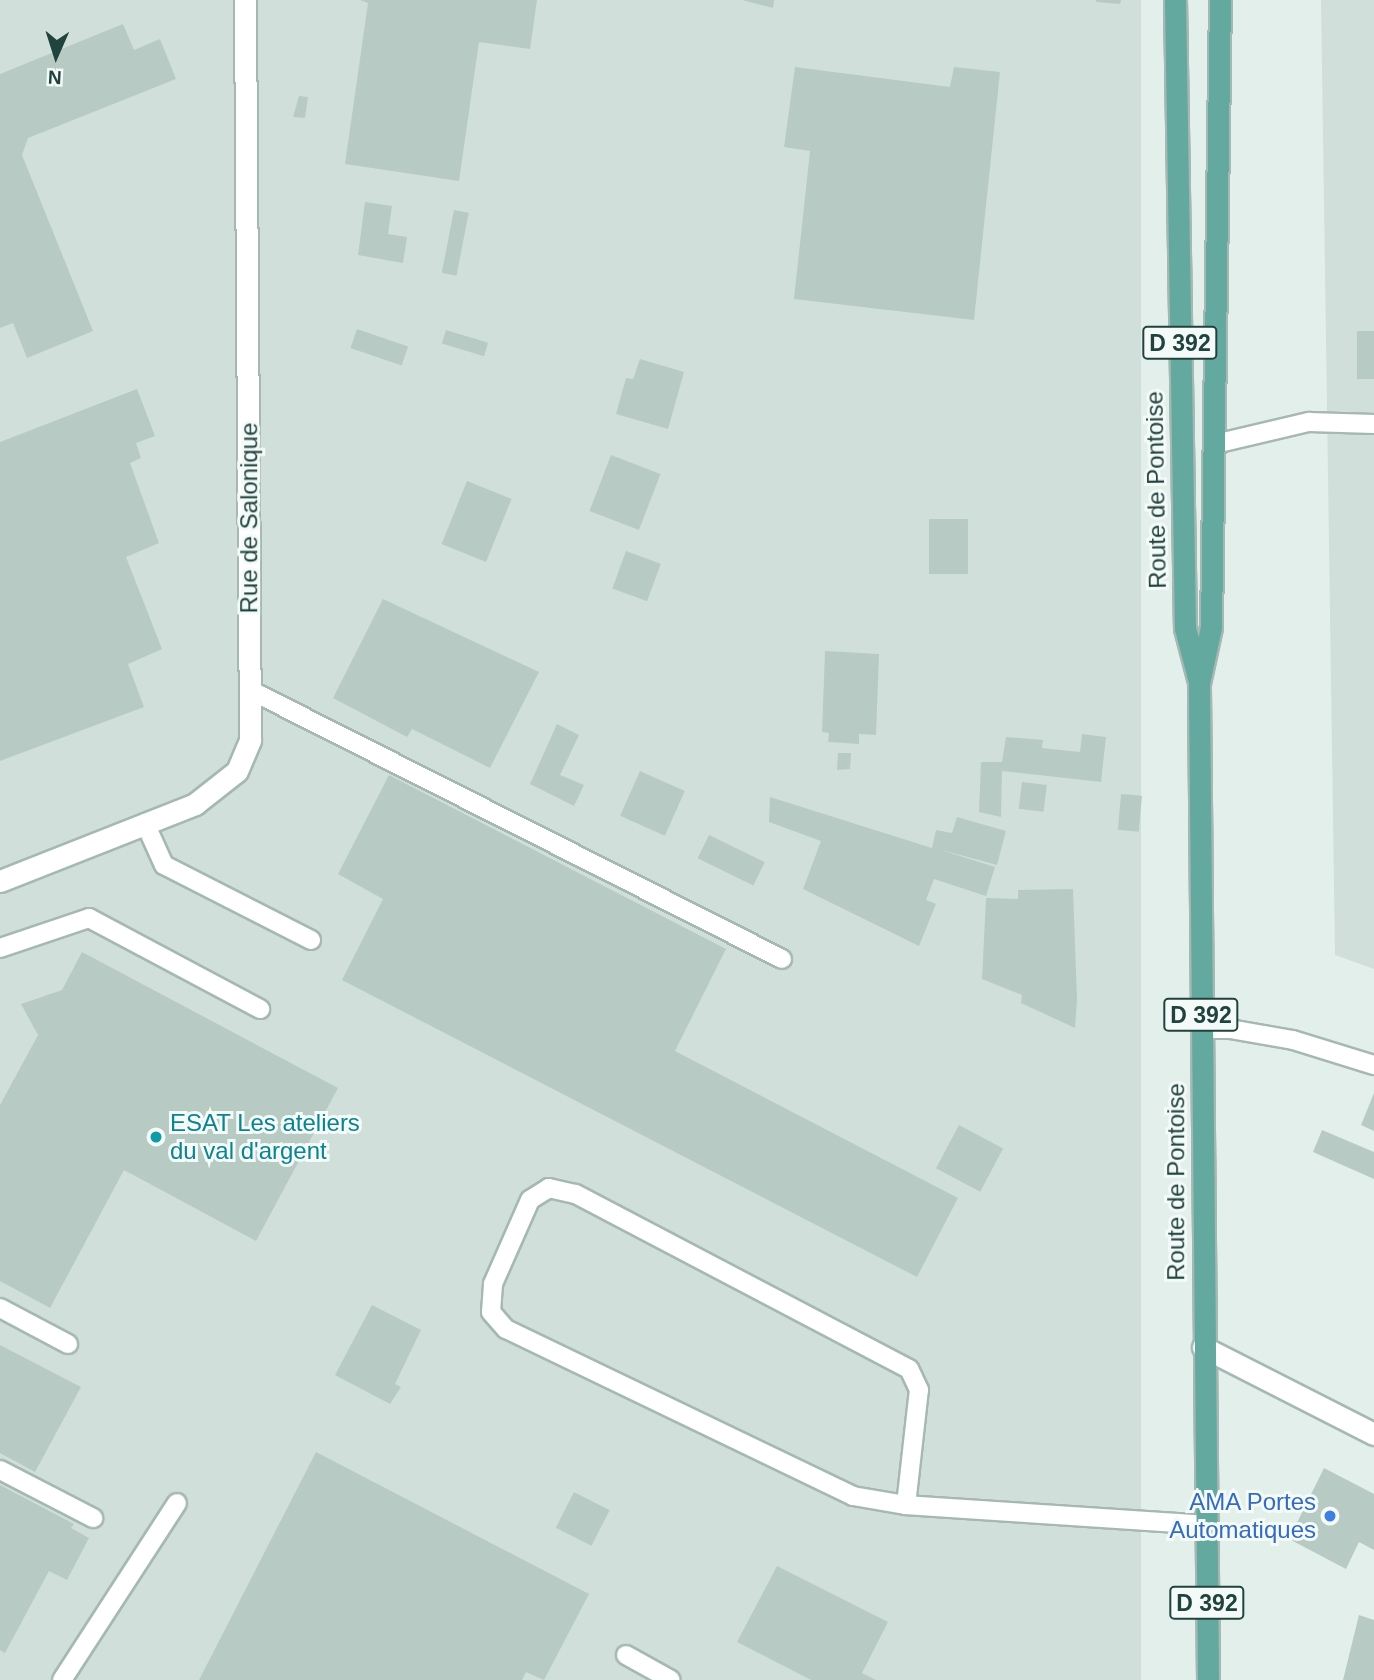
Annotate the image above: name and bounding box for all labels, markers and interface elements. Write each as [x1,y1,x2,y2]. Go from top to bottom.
north arrow [21,21,91,91]
text: N [47,67,62,88]
road number: D 392 [1142,324,1218,362]
street label: Route de Pontoise [1140,391,1172,589]
street label: Rue de Salonique [235,423,263,613]
road number: D 392 [1162,996,1240,1034]
street label: Route de Pontoise [1162,1083,1190,1281]
place label: ESAT Les ateliers du val d'argent [170,1109,360,1165]
marker: ESAT Les ateliers du val d'argent [148,1129,164,1145]
place label: AMA Portes Automatiques [1169,1488,1316,1544]
marker: AMA Portes Automatiques [1322,1508,1338,1524]
road number: D 392 [1168,1584,1246,1622]

